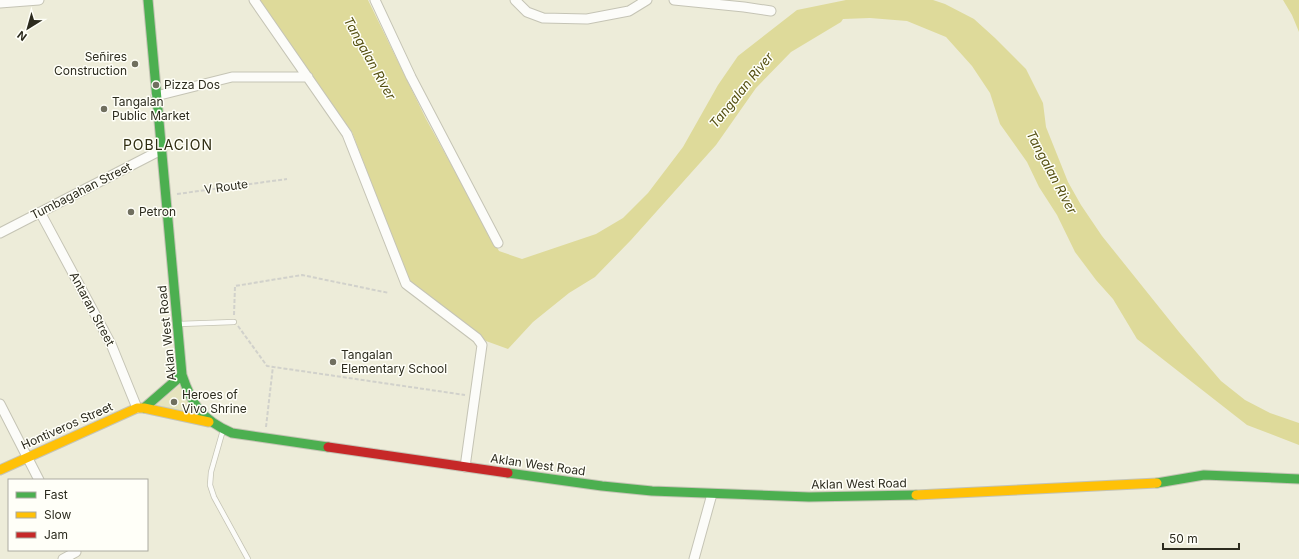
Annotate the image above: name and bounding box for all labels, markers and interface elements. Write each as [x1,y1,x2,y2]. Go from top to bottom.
north arrow [8,8,48,48]
water label: Tangalan River [341,14,400,103]
text: N [14,28,30,44]
water label: Tangalan River [706,48,777,131]
place label: Señires Construction [54,49,127,78]
marker: Señires Construction [130,59,140,69]
place label: Pizza Dos [164,77,220,92]
marker: Pizza Dos [151,80,161,90]
place label: Tangalan Public Market [112,94,190,123]
marker: Tangalan Public Market [99,104,109,114]
water label: Tangalan River [1023,127,1081,218]
district label: POBLACION [123,136,213,153]
street label: Tumbagahan Street [28,159,134,222]
street label: V Route [203,176,249,197]
place label: Petron [139,204,176,219]
marker: Petron [126,207,136,217]
street label: Antaran Street [67,269,118,348]
street label: Aklan West Road [154,285,179,381]
place label: Tangalan Elementary School [341,347,447,376]
marker: Tangalan Elementary School [328,357,338,367]
place label: Heroes of Vivo Shrine [182,387,247,416]
marker: Heroes of Vivo Shrine [169,397,179,407]
street label: Hontiveros Street [19,399,115,452]
street label: Aklan West Road [490,450,587,479]
street label: Aklan West Road [811,475,907,492]
legend [8,479,148,551]
text: Fast [44,487,68,502]
text: Slow [44,507,72,522]
scale bar [1163,525,1239,551]
text: Jam [44,527,68,542]
text: 50 m [1169,531,1198,546]

